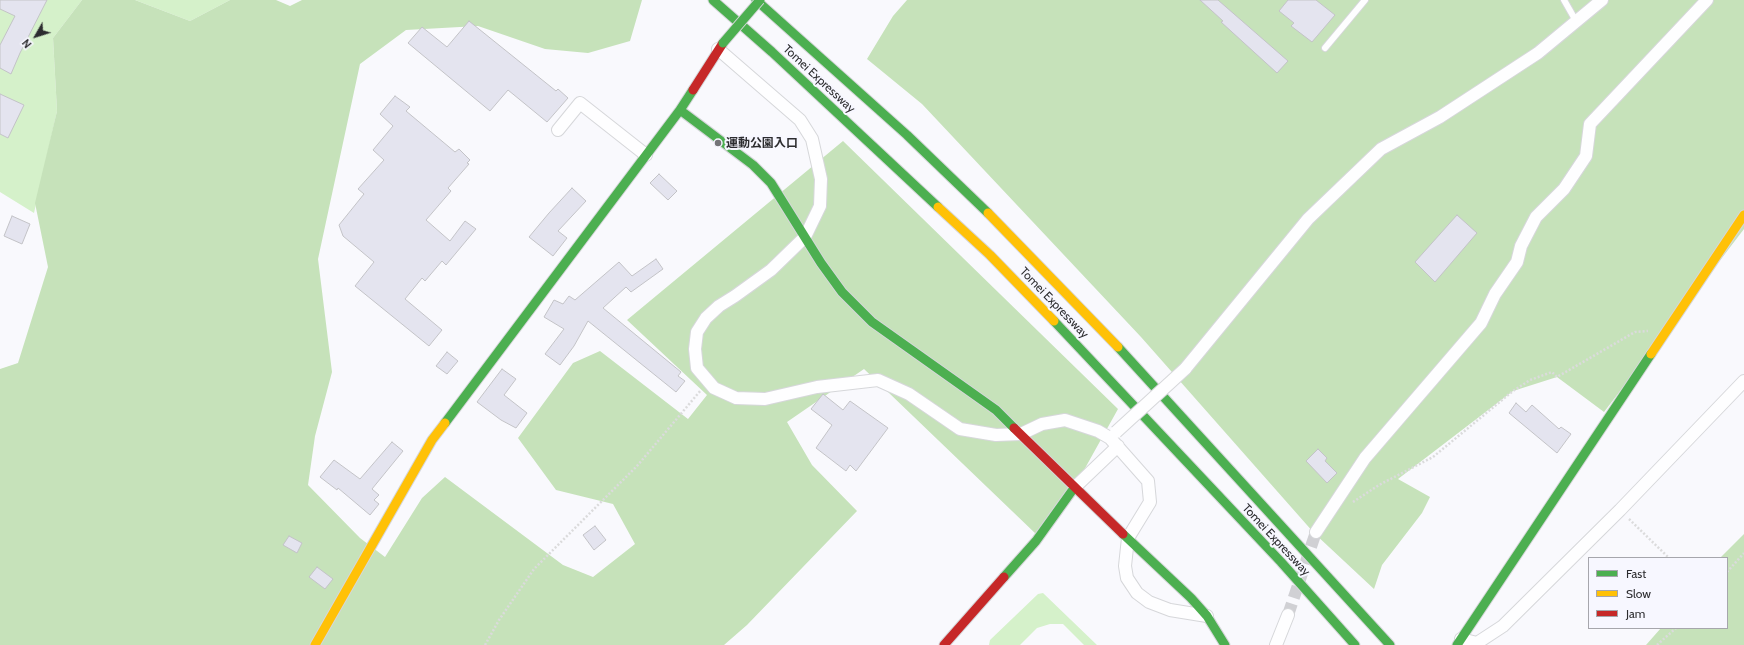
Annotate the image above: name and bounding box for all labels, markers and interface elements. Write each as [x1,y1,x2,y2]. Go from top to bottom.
north arrow [16,16,56,56]
text: N [19,36,35,51]
street label: Tomei Expressway [780,42,858,116]
place label: 運動公園入口 [726,136,798,150]
marker: 運動公園入口 [713,138,723,148]
street label: Tomei Expressway [1017,265,1091,341]
street label: Tomei Expressway [1239,501,1313,579]
legend [1588,557,1728,629]
text: Fast [1626,566,1646,581]
text: Slow [1626,586,1651,601]
text: Jam [1626,606,1645,621]

